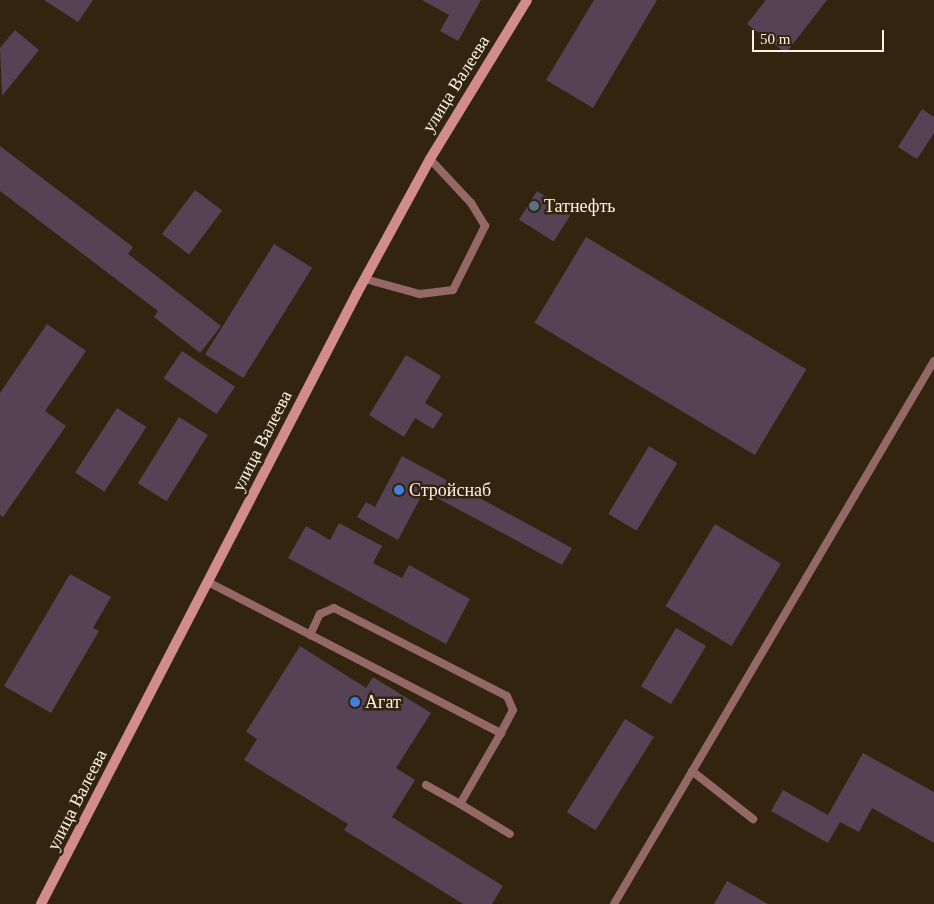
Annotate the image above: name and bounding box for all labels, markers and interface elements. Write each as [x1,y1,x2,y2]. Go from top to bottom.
scale bar [754,20,886,52]
text: 50 m [760,31,790,47]
street label: улица Валеева [418,32,494,136]
place label: Татнефть [544,195,616,217]
marker: Татнефть [528,200,540,212]
street label: улица Валеева [227,387,297,495]
place label: Стройснаб [409,479,491,501]
marker: Стройснаб [393,484,405,496]
place label: Агат [365,691,401,713]
marker: Агат [349,696,361,708]
street label: улица Валеева [42,746,112,854]

